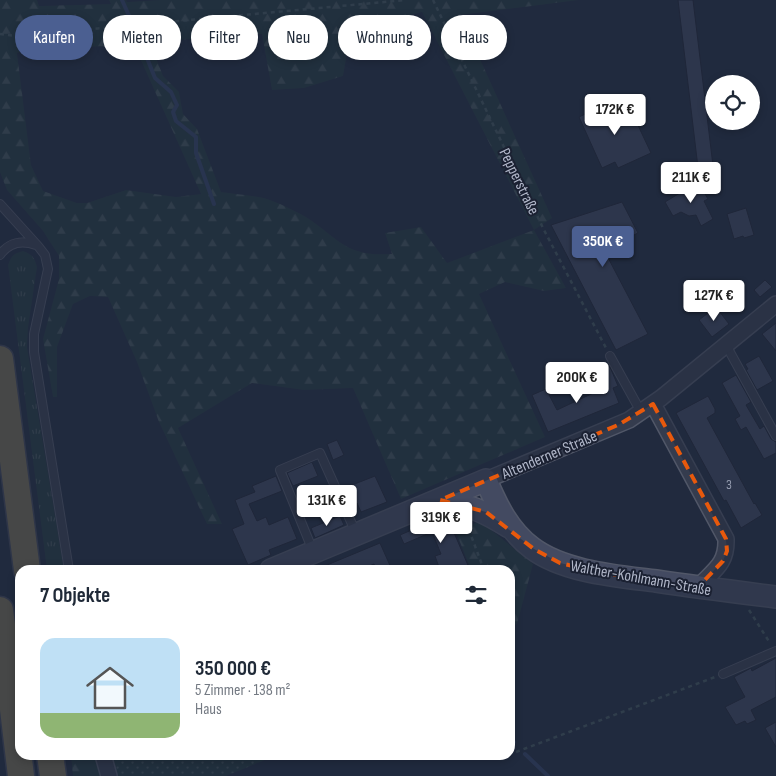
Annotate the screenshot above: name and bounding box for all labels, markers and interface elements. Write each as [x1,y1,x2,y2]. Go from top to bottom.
chip: Kaufen [15,15,93,60]
chip: Mieten [103,15,181,60]
chip: Filter [191,15,258,60]
chip: Neu [268,15,328,60]
chip: Wohnung [338,15,431,60]
chip: Haus [441,15,507,60]
map controls [705,75,760,130]
button: locate [705,75,760,130]
pin: 172K € [574,94,656,136]
text: 172K € [596,100,634,119]
street label: Pepperstraße [494,145,543,218]
pin: 211K € [650,162,732,204]
text: 211K € [672,168,710,187]
pin: 350K € [562,226,644,268]
text: 350K € [583,232,623,251]
pin: 127K € [673,280,755,322]
text: 127K € [694,286,734,305]
pin: 200K € [536,362,618,404]
text: 200K € [557,368,597,387]
street label: Altenderner Straße [498,427,600,484]
house number: 3 [726,476,732,493]
pin: 131K € [286,484,368,527]
text: 131K € [308,491,346,510]
pin: 319K € [400,502,482,544]
text: 319K € [421,508,461,527]
street label: Walther-Kohlmann-Straße [569,557,712,600]
icon: filters [462,581,490,609]
text: 7 Objekte [40,583,110,608]
text: 350 000 € [195,656,271,681]
icon: home [80,658,140,718]
text: 5 Zimmer · 138 m² [195,681,291,700]
text: Haus [195,700,222,719]

